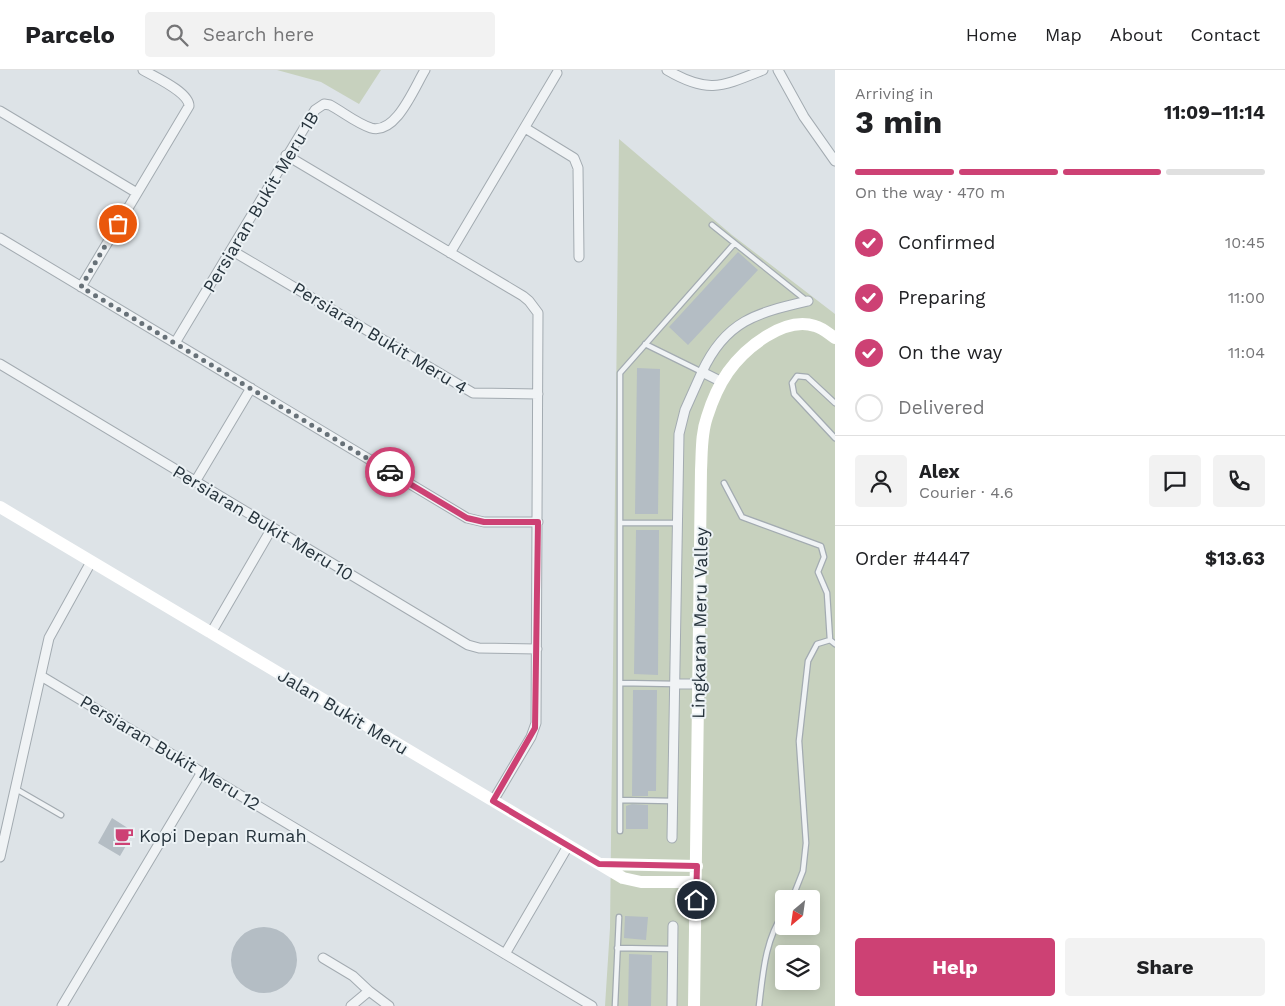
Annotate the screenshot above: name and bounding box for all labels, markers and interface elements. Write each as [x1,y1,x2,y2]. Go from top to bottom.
search box [145,12,495,57]
text: Parcelo [25,21,115,49]
icon: search [163,21,191,49]
text: Search here [203,23,314,46]
text: Home [966,24,1017,45]
text: Map [1045,24,1082,45]
text: About [1110,24,1162,45]
text: Contact [1190,24,1260,45]
text: Arriving in [855,84,933,103]
text: 11:09–11:14 [1164,101,1265,124]
text: 3 min [855,103,942,141]
street label: Persiaran Bukit Meru 1B [198,107,323,296]
text: On the way · 470 m [855,183,1005,202]
pin [97,203,139,245]
icon: bag [104,210,132,238]
icon: check [855,229,883,257]
text: Confirmed [898,231,995,254]
text: 10:45 [1225,233,1265,252]
street label: Persiaran Bukit Meru 4 [289,277,471,398]
icon: check [855,284,883,312]
text: Preparing [898,286,985,309]
text: 11:00 [1228,288,1265,307]
icon: check [855,339,883,367]
text: On the way [898,341,1002,364]
text: 11:04 [1228,343,1265,362]
text: Delivered [898,396,985,419]
courier [365,447,415,497]
button: person [855,455,907,507]
button: chat [1149,455,1201,507]
button: phone [1213,455,1265,507]
icon: car [376,458,404,486]
street label: Persiaran Bukit Meru 10 [169,460,357,585]
text: Alex [919,460,960,483]
text: Courier · 4.6 [919,483,1014,502]
street label: Lingkaran Meru Valley [687,526,712,719]
text: Order #4447 [855,547,970,570]
text: $13.63 [1205,547,1265,570]
street label: Jalan Bukit Meru [274,664,412,759]
street label: Persiaran Bukit Meru 12 [77,690,264,815]
cafe icon: Kopi Depan Rumah [113,825,135,847]
place label: Kopi Depan Rumah [139,825,307,846]
pin [675,879,717,921]
icon: home [682,886,710,914]
north arrow [775,890,820,935]
map controls [775,890,820,990]
button: Help [855,938,1055,996]
button: Share [1065,938,1265,996]
button: layers [775,945,820,990]

